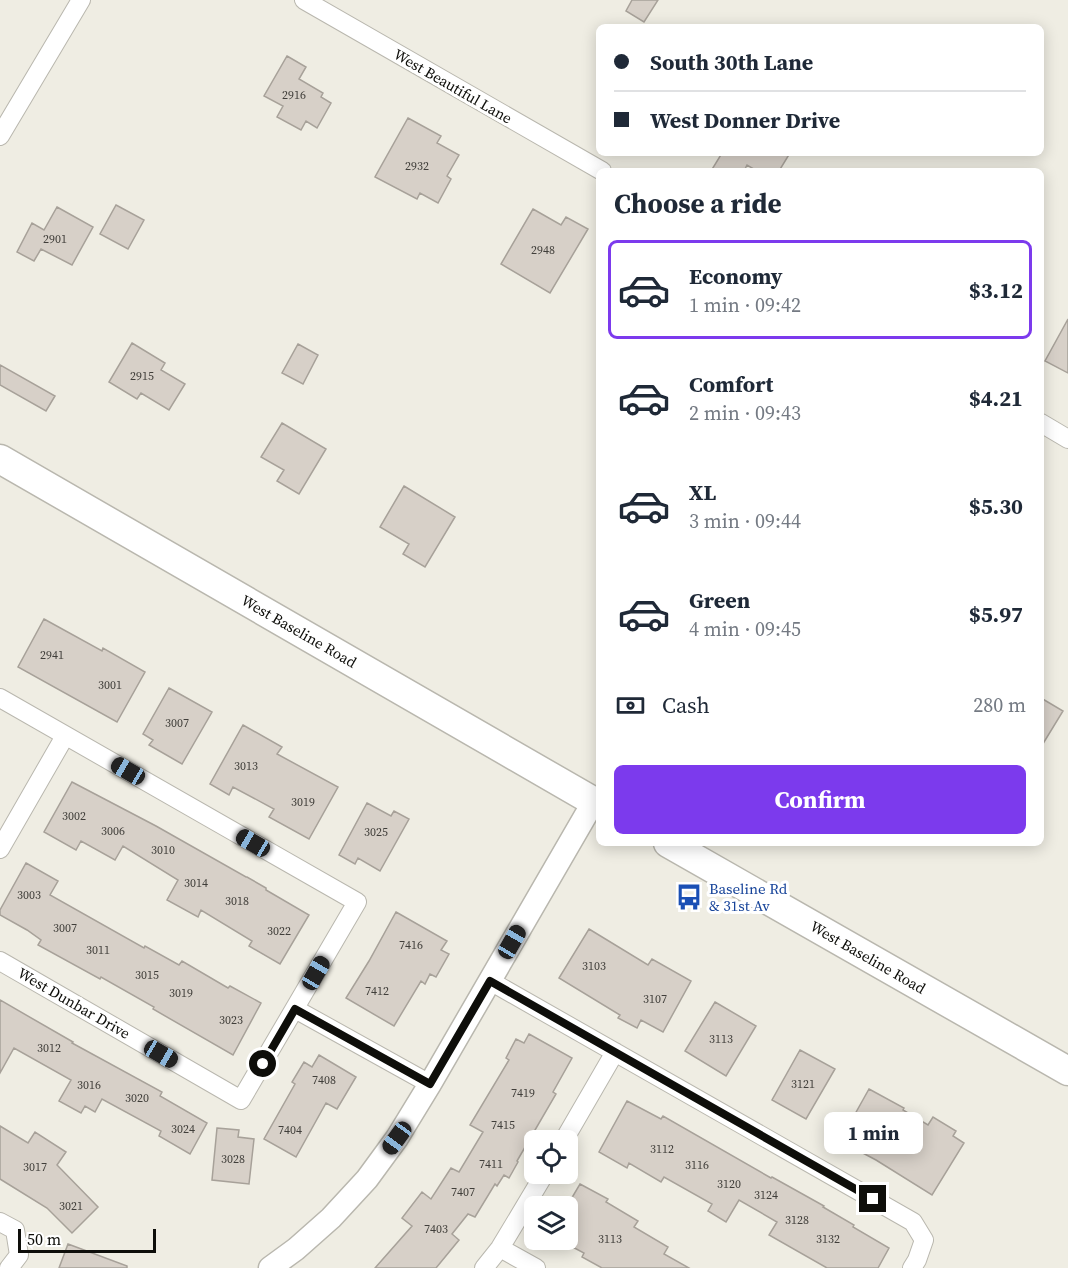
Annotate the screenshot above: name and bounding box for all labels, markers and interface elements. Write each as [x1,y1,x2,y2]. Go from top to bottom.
street label: West Beautiful Lane [390,43,516,129]
text: South 30th Lane [650,47,813,77]
house number: 2916 [282,87,306,103]
text: West Donner Drive [650,105,840,135]
house number: 2932 [405,158,429,174]
text: Choose a ride [614,185,782,222]
house number: 2901 [43,231,67,247]
house number: 2948 [531,242,555,258]
text: Economy [689,261,783,291]
icon: car [617,263,671,317]
text: $3.12 [969,275,1023,305]
text: 1 min · 09:42 [689,291,801,319]
house number: 2915 [130,368,154,384]
text: Comfort [689,369,773,399]
icon: car [617,371,671,425]
text: $4.21 [969,383,1023,413]
text: 2 min · 09:43 [689,399,801,427]
text: XL [689,477,716,507]
icon: car [617,479,671,533]
text: $5.30 [969,491,1023,521]
text: 3 min · 09:44 [689,507,801,535]
text: Green [689,585,750,615]
icon: car [617,587,671,641]
street label: West Baseline Road [237,589,361,673]
text: $5.97 [969,599,1023,629]
text: 4 min · 09:45 [689,615,801,643]
house number: 2941 [40,647,64,663]
house number: 3001 [98,677,122,693]
icon: cash [614,689,647,722]
text: Cash [662,690,710,720]
text: 280 m [973,691,1026,719]
house number: 3007 [165,715,189,731]
car [108,754,148,788]
house number: 3013 [234,758,258,774]
button: Confirm [614,765,1026,834]
house number: 3019 [291,794,315,810]
house number: 3002 [62,808,86,824]
house number: 3006 [101,823,125,839]
house number: 3025 [364,824,388,840]
car [233,826,273,860]
house number: 3010 [151,842,175,858]
house number: 3014 [184,875,208,891]
place label: Baseline Rd & 31st Av [709,878,788,916]
bus stop icon: Baseline Rd & 31st Av [674,882,704,912]
house number: 3003 [17,887,41,903]
house number: 3018 [225,893,249,909]
street label: West Baseline Road [806,915,930,999]
house number: 3007 [53,920,77,936]
car [495,922,529,962]
house number: 3022 [267,923,291,939]
house number: 7416 [399,937,423,953]
house number: 3011 [86,942,110,958]
car [299,953,333,993]
house number: 3103 [582,958,606,974]
street label: West Dunbar Drive [14,962,134,1044]
house number: 3015 [135,967,159,983]
house number: 7412 [365,983,389,999]
house number: 3019 [169,985,193,1001]
house number: 3107 [643,991,667,1007]
house number: 3023 [219,1012,243,1028]
house number: 3113 [709,1031,733,1047]
car [141,1037,181,1071]
house number: 3012 [37,1040,61,1056]
route start [249,1050,276,1077]
house number: 7408 [312,1072,336,1088]
house number: 3121 [791,1076,815,1092]
house number: 3016 [77,1077,101,1093]
house number: 7419 [511,1085,535,1101]
house number: 3020 [125,1090,149,1106]
callout: 1 min [824,1112,922,1154]
house number: 7415 [491,1117,515,1133]
car [379,1118,415,1158]
text: 1 min [848,1119,899,1147]
house number: 3024 [171,1121,195,1137]
house number: 7404 [278,1122,302,1138]
map controls [524,1130,578,1250]
button: locate [524,1130,578,1184]
house number: 3112 [650,1141,674,1157]
house number: 3028 [221,1151,245,1167]
house number: 7411 [479,1156,503,1172]
house number: 3116 [685,1157,709,1173]
house number: 3017 [23,1159,47,1175]
house number: 3120 [717,1176,741,1192]
house number: 7407 [451,1184,475,1200]
route end [859,1185,886,1212]
house number: 3124 [754,1187,778,1203]
button: layers [524,1196,578,1250]
house number: 3021 [59,1198,83,1214]
house number: 3128 [785,1212,809,1228]
house number: 7403 [424,1221,448,1237]
scale bar [18,1226,156,1254]
text: 50 m [27,1228,61,1250]
house number: 3113 [598,1231,622,1247]
house number: 3132 [816,1231,840,1247]

